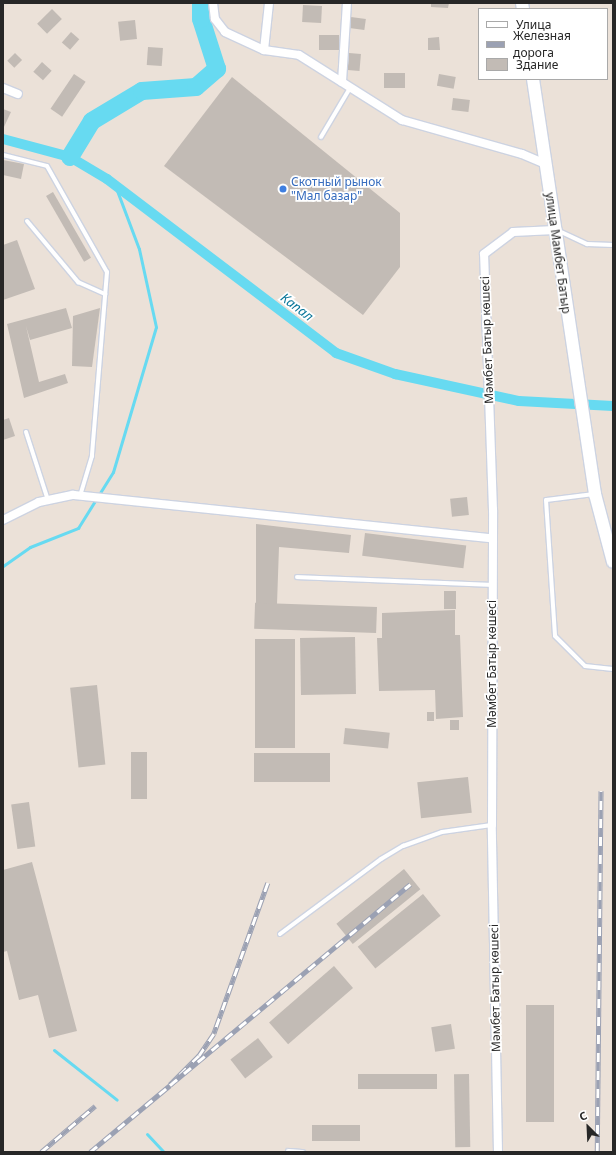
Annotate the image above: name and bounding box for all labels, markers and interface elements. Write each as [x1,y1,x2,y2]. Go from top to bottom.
legend [478,8,608,80]
text: Улица [516,16,551,33]
text: Железная дорога [513,27,571,61]
text: Здание [516,56,558,73]
place label: Скотный рынок "Мал базар" [291,175,382,203]
marker: Скотный рынок "Мал базар" [278,184,288,194]
street label: улица Мамбет Батыр [542,192,574,314]
street label: Мәмбет Батыр көшесі [478,276,496,404]
water label: Капал [278,290,316,324]
street label: Мәмбет Батыр көшесі [485,600,499,728]
street label: Мәмбет Батыр көшесі [487,924,503,1052]
north arrow [568,1107,608,1147]
text: С [577,1107,589,1124]

